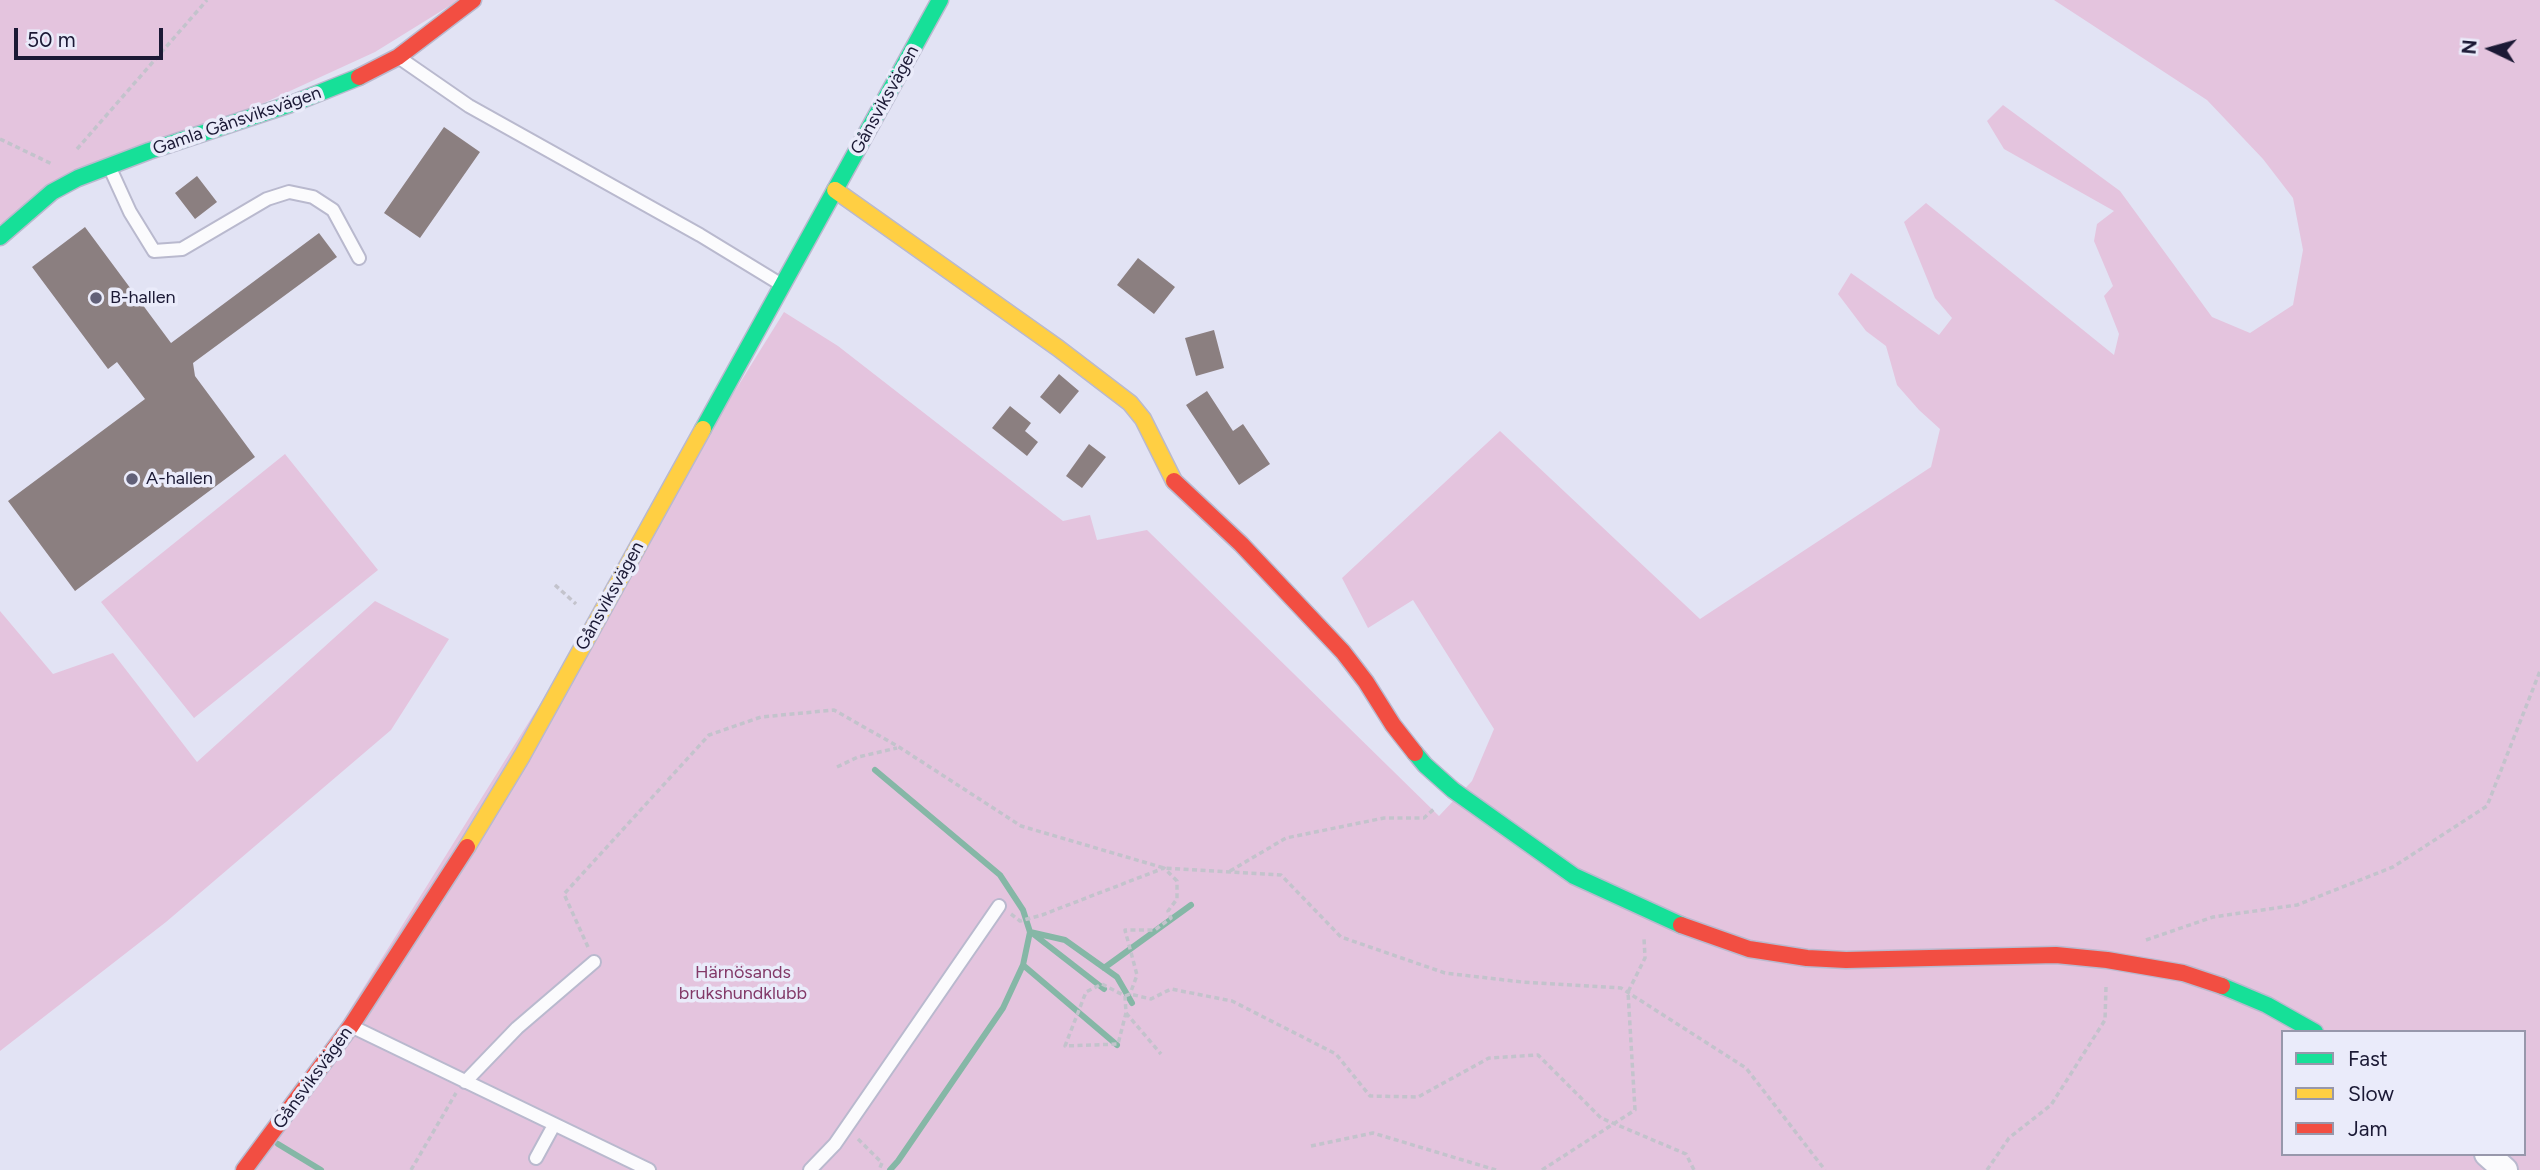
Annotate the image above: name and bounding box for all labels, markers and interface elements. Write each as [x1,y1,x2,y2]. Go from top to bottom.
scale bar [18,14,166,58]
north arrow [2456,14,2526,84]
text: 50 m [27,27,76,52]
text: N [2457,39,2482,55]
street label: Gånsviksvägen [846,42,924,158]
street label: Gamla Gånsviksvägen [150,82,324,160]
place label: B-hallen [110,287,176,309]
marker: B-hallen [88,290,104,306]
place label: A-hallen [146,468,213,490]
marker: A-hallen [124,471,140,487]
street label: Gånsviksvägen [571,538,649,654]
park label: Härnösands brukshundklubb [679,962,807,1004]
street label: Gånsviksvägen [269,1023,357,1133]
legend [2281,1030,2526,1156]
text: Fast [2348,1046,2388,1071]
text: Slow [2348,1081,2394,1106]
text: Jam [2348,1116,2387,1141]

